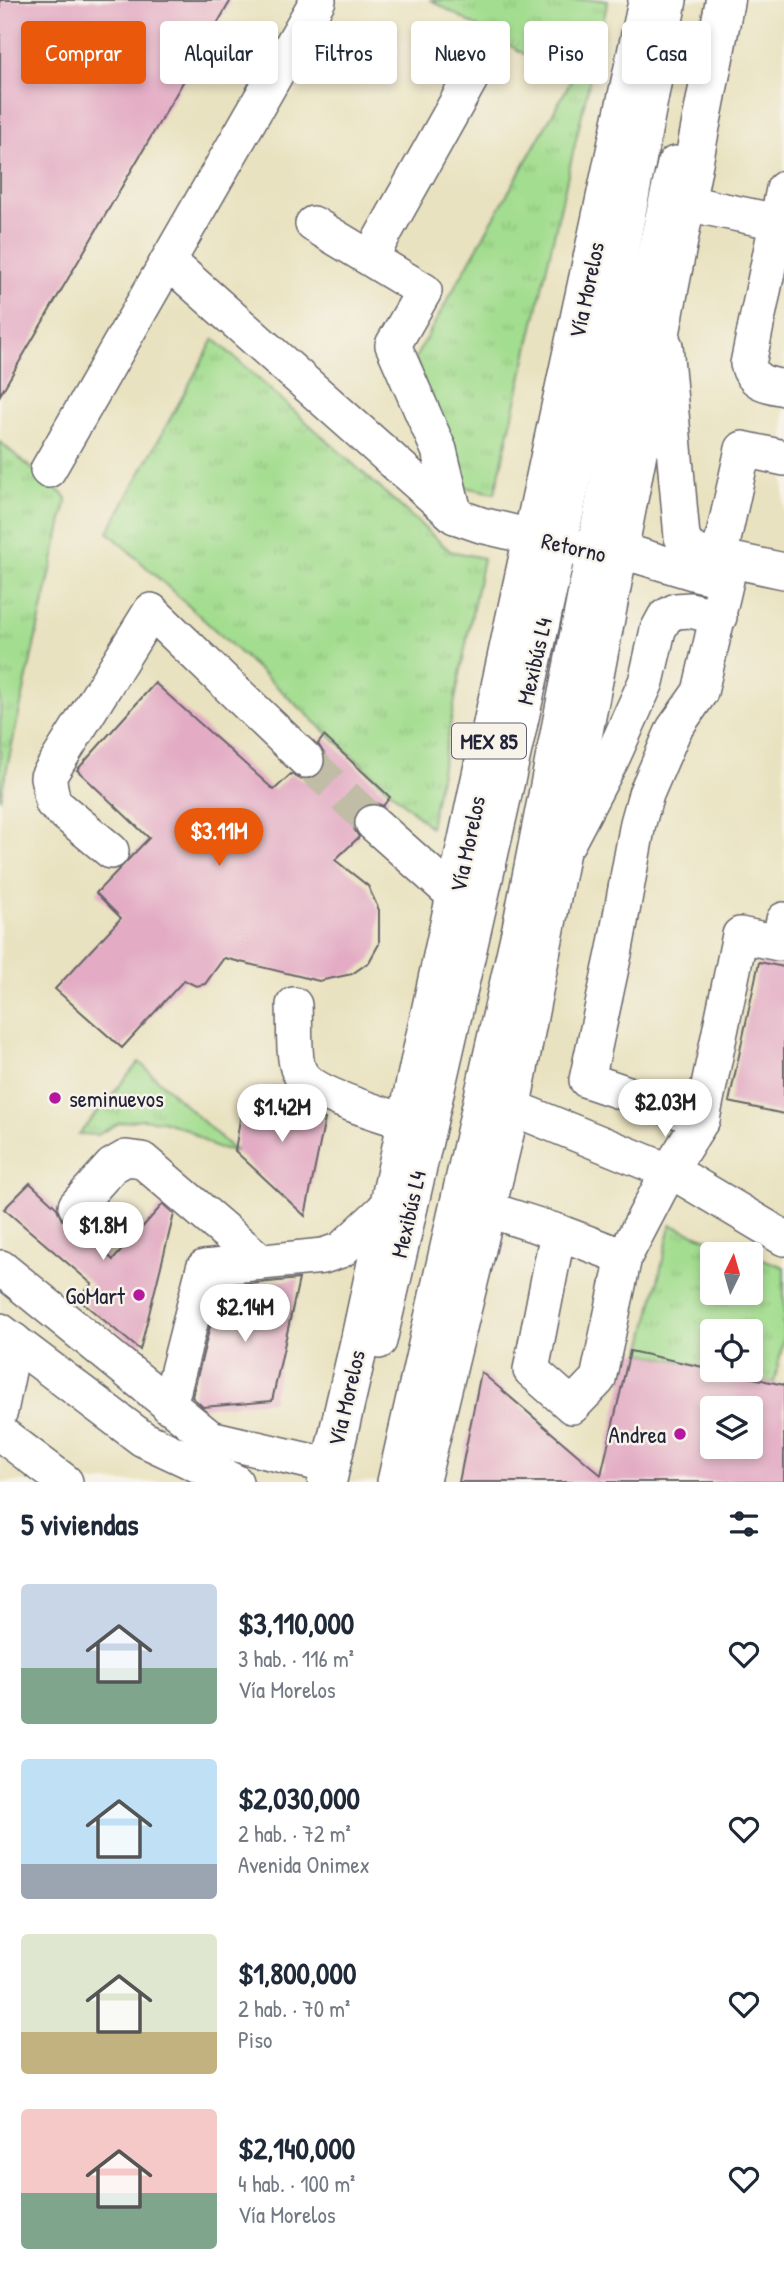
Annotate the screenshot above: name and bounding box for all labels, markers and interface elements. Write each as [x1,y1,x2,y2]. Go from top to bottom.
chip: Comprar [21,21,146,84]
chip: Alquilar [160,21,278,84]
chip: Filtros [292,21,397,84]
chip: Nuevo [411,21,510,84]
chip: Piso [524,21,608,84]
chip: Casa [622,21,711,84]
street label: Vía Morelos [561,239,611,341]
street label: Retorno [539,525,609,569]
street label: Mexibús L4 [509,614,559,708]
road number: MEX 85 [452,724,526,758]
street label: Vía Morelos [442,793,492,895]
pin: $3.11M [162,808,276,868]
text: $3.11M [190,815,248,846]
pin: $2.03M [608,1080,722,1139]
place label: seminuevos [69,1083,164,1114]
pin: $1.42M [225,1084,339,1144]
text: $2.03M [634,1086,696,1117]
marker: seminuevos [47,1090,63,1106]
text: $1.42M [253,1091,311,1122]
street label: Mexibús L4 [383,1167,433,1261]
pin: $1.8M [54,1202,152,1262]
text: $1.8M [79,1209,127,1240]
north arrow [700,1242,763,1306]
map controls [700,1242,763,1459]
place label: GoMart [65,1280,126,1311]
pin: $2.14M [188,1284,302,1344]
marker: GoMart [131,1287,147,1303]
text: $2.14M [216,1291,274,1322]
button: locate [700,1319,763,1382]
street label: Vía Morelos [320,1347,372,1449]
button: layers [700,1396,763,1459]
place label: Andrea [608,1419,666,1450]
marker: Andrea [672,1426,688,1442]
text: 5 viviendas [21,1504,139,1544]
icon: filters [725,1505,763,1543]
text: $3,110,000 [238,1603,354,1643]
icon: home [77,1612,161,1696]
icon: heart [725,1635,763,1673]
text: 3 hab. · 116 m² [238,1643,354,1674]
text: Vía Morelos [238,1674,336,1705]
text: $2,030,000 [238,1778,360,1818]
icon: home [77,1787,161,1871]
icon: heart [725,1810,763,1848]
text: 2 hab. · 72 m² [238,1818,351,1849]
text: Avenida Onimex [238,1849,370,1880]
text: $1,800,000 [238,1953,356,1993]
icon: home [77,1962,161,2046]
icon: heart [725,1985,763,2023]
text: 2 hab. · 70 m² [238,1993,350,2024]
text: Piso [238,2024,272,2055]
text: $2,140,000 [238,2128,355,2168]
icon: home [77,2137,161,2221]
icon: heart [725,2160,763,2198]
text: 4 hab. · 100 m² [238,2168,355,2199]
text: Vía Morelos [238,2199,336,2230]

